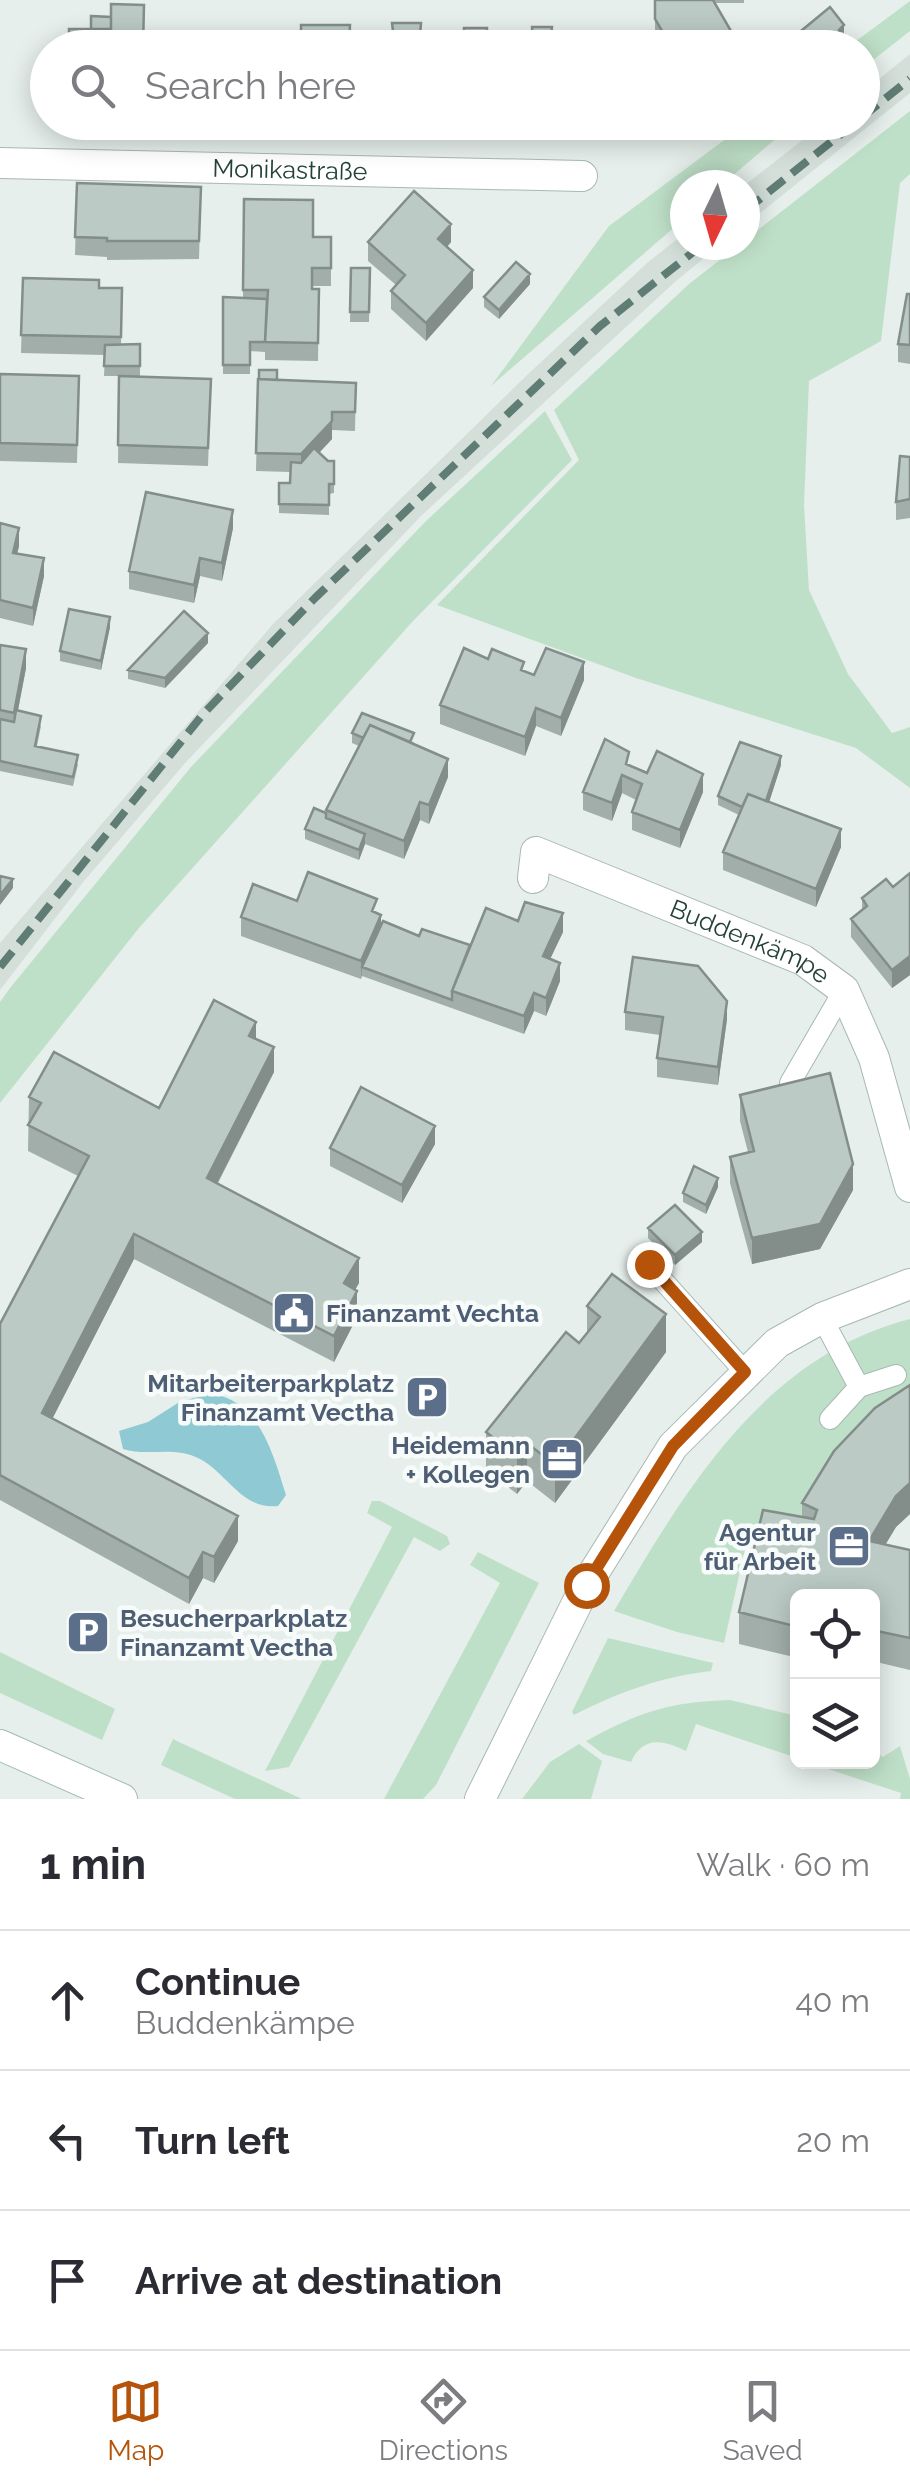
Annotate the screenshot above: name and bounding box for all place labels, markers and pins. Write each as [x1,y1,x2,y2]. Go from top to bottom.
public building icon: Finanzamt Vechta [271,1290,317,1336]
place label: Finanzamt Vechta [326,1298,539,1328]
place label: Mitarbeiterparkplatz Finanzamt Vectha [147,1368,394,1427]
parking icon: Mitarbeiterparkplatz Finanzamt Vectha [404,1374,450,1420]
place label: Heidemann + Kollegen [391,1430,530,1489]
office icon: Heidemann + Kollegen [539,1436,585,1482]
place label: Agentur für Arbeit [704,1517,816,1576]
office icon: Agentur für Arbeit [826,1523,872,1569]
place label: Besucherparkplatz Finanzamt Vectha [120,1603,347,1662]
parking icon: Besucherparkplatz Finanzamt Vectha [65,1609,111,1655]

